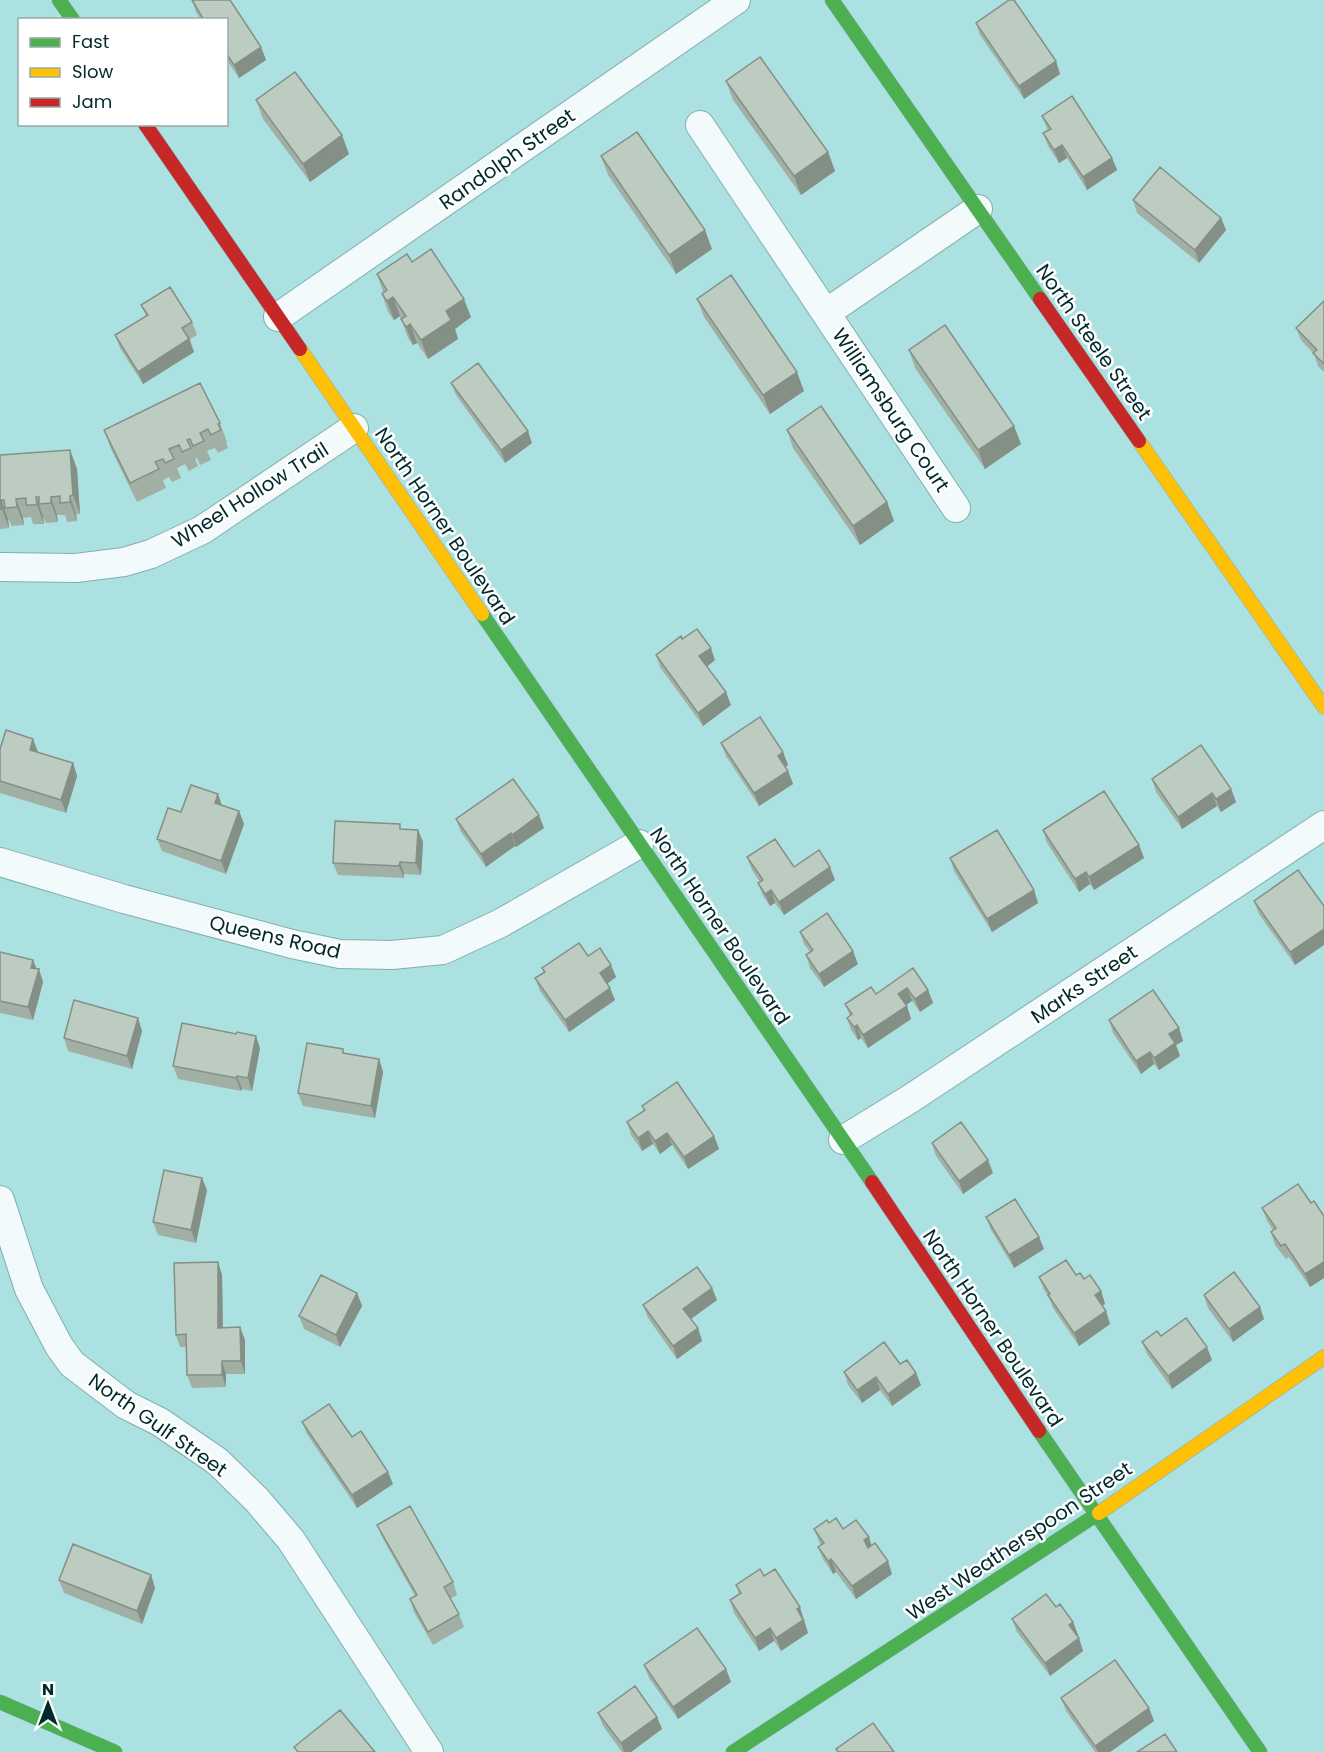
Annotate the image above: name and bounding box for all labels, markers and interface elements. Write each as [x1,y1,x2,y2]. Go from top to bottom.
legend [18,18,228,126]
text: Fast [72,29,109,54]
text: Slow [72,59,114,84]
text: Jam [72,89,112,114]
street label: Randolph Street [433,102,581,216]
street label: North Steele Street [1030,258,1158,426]
street label: Williamsburg Court [826,323,956,497]
street label: North Horner Boulevard [368,422,522,630]
street label: Wheel Hollow Trail [166,435,334,555]
street label: North Horner Boulevard [643,822,797,1030]
street label: Queens Road [207,908,343,966]
street label: Marks Street [1025,938,1143,1030]
street label: North Horner Boulevard [916,1224,1070,1432]
street label: North Gulf Street [83,1367,233,1483]
street label: West Weatherspoon Street [901,1455,1137,1627]
north arrow [18,1674,78,1734]
text: N [42,1678,54,1701]

